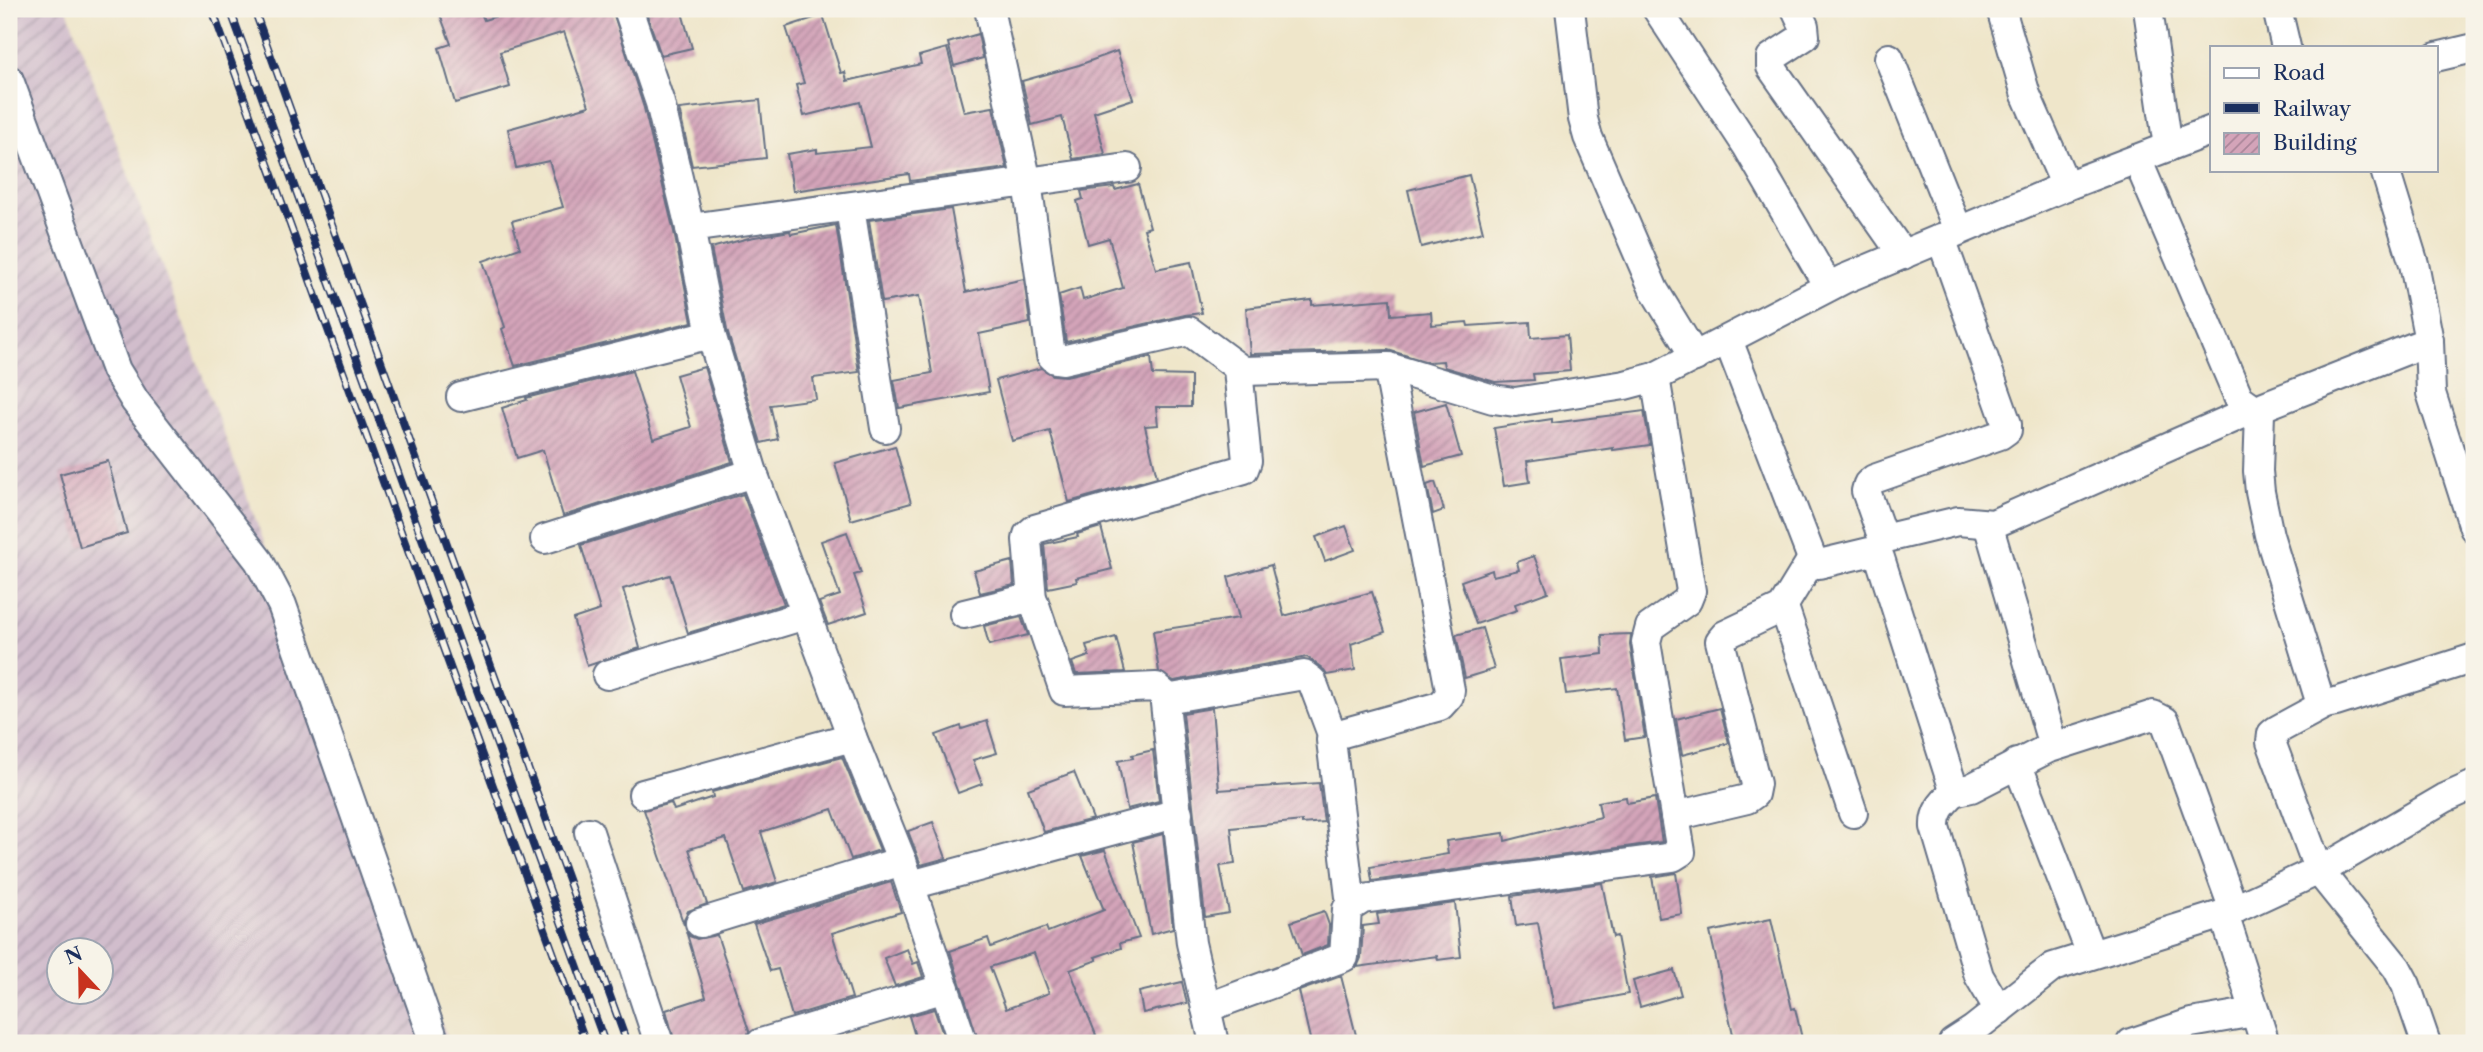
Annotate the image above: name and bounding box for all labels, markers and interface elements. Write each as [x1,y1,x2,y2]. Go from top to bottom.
legend [2210,46,2438,172]
text: Road [2273,60,2325,85]
text: Railway [2273,96,2351,121]
text: Building [2273,130,2358,155]
north arrow [46,936,116,1006]
text: N [62,942,86,969]

